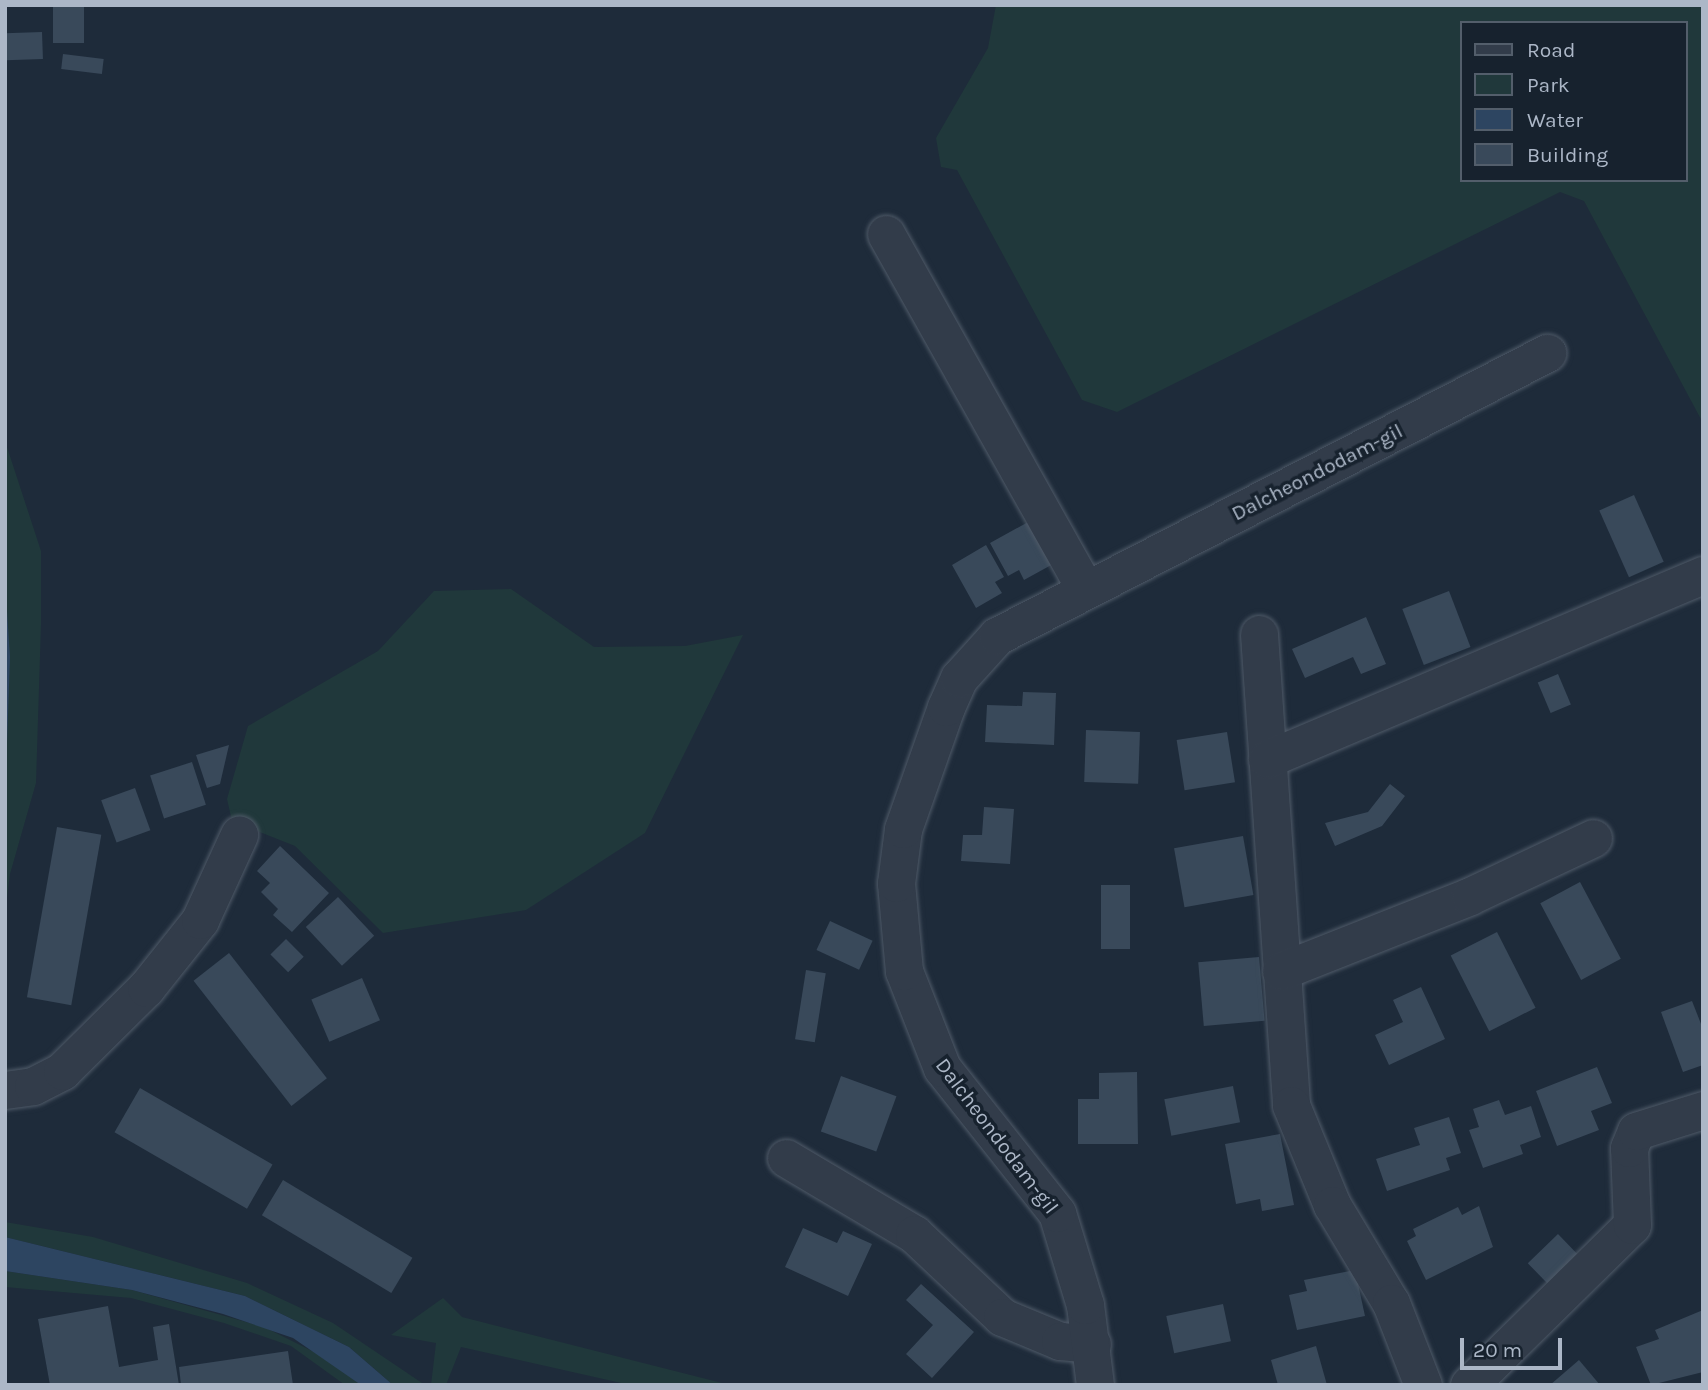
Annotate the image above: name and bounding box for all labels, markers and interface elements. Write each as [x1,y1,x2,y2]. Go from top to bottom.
legend [1460,21,1687,182]
text: Road [1527,38,1575,62]
text: Park [1527,73,1570,97]
text: Water [1527,108,1583,132]
text: Building [1527,143,1608,167]
street label: Dalcheondodam-gil [1227,418,1407,526]
street label: Dalcheondodam-gil [930,1053,1064,1219]
scale bar [1463,1324,1564,1368]
text: 20 m [1473,1338,1522,1362]

